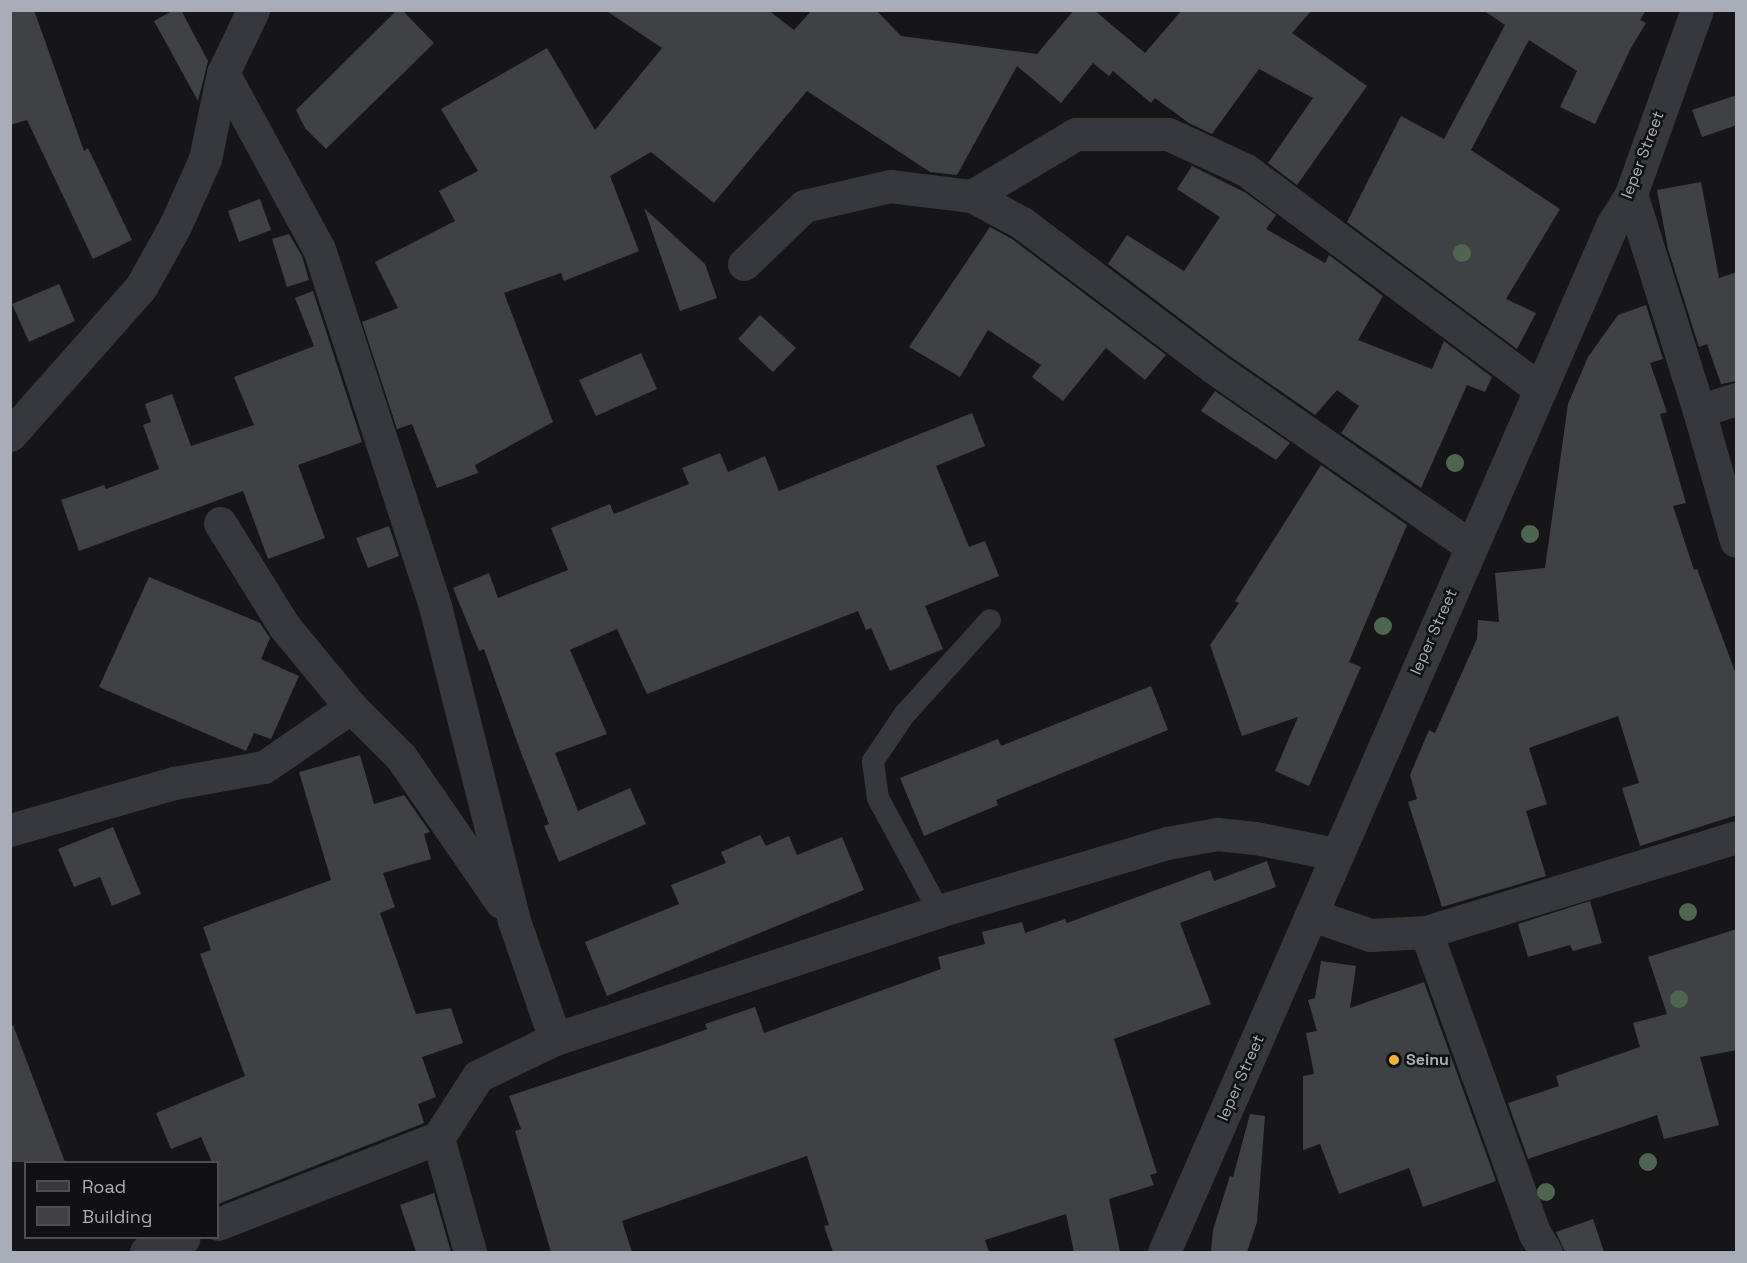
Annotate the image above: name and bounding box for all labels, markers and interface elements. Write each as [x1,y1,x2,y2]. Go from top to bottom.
street label: Ieper Street [1618,109,1668,201]
street label: Ieper Street [1406,586,1462,678]
street label: Ieper Street [1213,1032,1269,1124]
place label: Seinu [1406,1050,1449,1070]
marker: Seinu [1387,1053,1401,1067]
legend [24,1161,219,1239]
text: Road [82,1175,126,1198]
text: Building [82,1205,152,1228]

